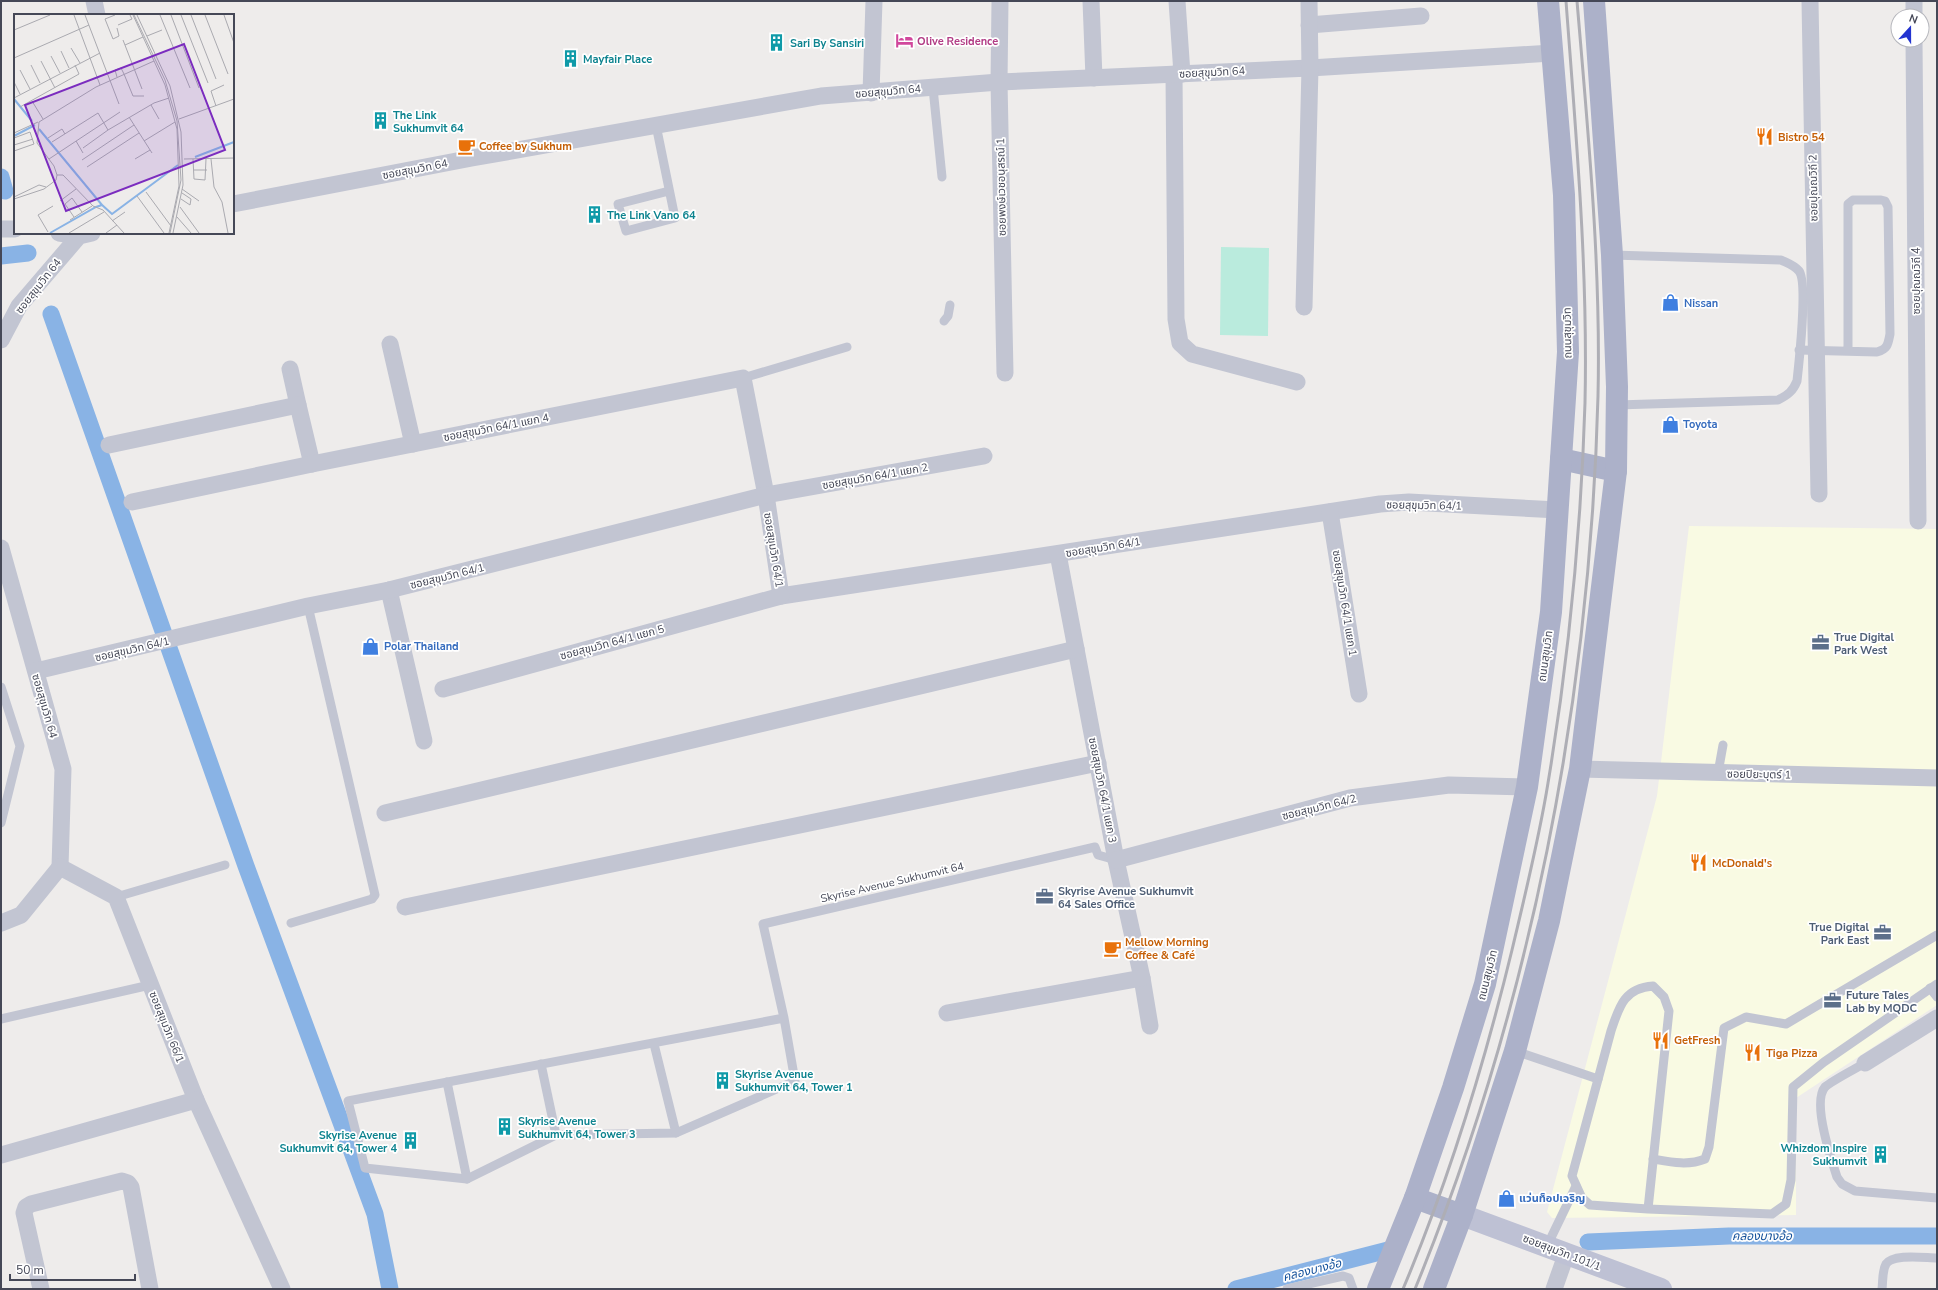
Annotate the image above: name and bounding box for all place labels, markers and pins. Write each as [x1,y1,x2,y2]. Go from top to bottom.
hotel icon: Olive Residence [894,31,914,51]
building icon: Sari By Sansiri [767,33,787,53]
place label: Olive Residence [917,34,998,49]
place label: Sari By Sansiri [790,36,864,51]
building icon: Mayfair Place [560,49,580,69]
place label: Mayfair Place [583,52,652,67]
place label: The Link Sukhumvit 64 [393,108,464,136]
building icon: The Link Sukhumvit 64 [370,111,390,131]
restaurant icon: Bistro 54 [1755,127,1775,147]
place label: Bistro 54 [1778,130,1825,145]
cafe icon: Coffee by Sukhum [456,136,476,156]
place label: Coffee by Sukhum [479,139,572,154]
building icon: The Link Vano 64 [584,205,604,225]
place label: The Link Vano 64 [607,208,696,223]
shop icon: Nissan [1661,293,1681,313]
place label: Nissan [1684,296,1718,311]
shop icon: Toyota [1660,414,1680,434]
place label: Toyota [1683,417,1717,432]
place label: True Digital Park West [1834,630,1894,658]
office icon: True Digital Park West [1811,633,1831,653]
shop icon: Polar Thailand [361,636,381,656]
place label: Polar Thailand [384,639,459,654]
restaurant icon: McDonald's [1689,853,1709,873]
place label: McDonald's [1712,856,1772,871]
place label: Skyrise Avenue Sukhumvit 64 Sales Office [1058,884,1194,912]
office icon: Skyrise Avenue Sukhumvit 64 Sales Office [1035,887,1055,907]
place label: True Digital Park East [1809,920,1870,948]
office icon: True Digital Park East [1872,923,1892,943]
place label: Mellow Morning Coffee & Café [1125,935,1209,963]
cafe icon: Mellow Morning Coffee & Café [1102,938,1122,958]
place label: Future Tales Lab by MQDC [1846,988,1918,1016]
office icon: Future Tales Lab by MQDC [1823,991,1843,1011]
restaurant icon: GetFresh [1651,1030,1671,1050]
place label: GetFresh [1674,1033,1720,1048]
restaurant icon: Tiga Pizza [1743,1043,1763,1063]
place label: Tiga Pizza [1766,1046,1818,1061]
place label: Skyrise Avenue Sukhumvit 64, Tower 1 [735,1067,853,1095]
building icon: Skyrise Avenue Sukhumvit 64, Tower 1 [712,1070,732,1090]
place label: Skyrise Avenue Sukhumvit 64, Tower 3 [518,1114,636,1142]
building icon: Skyrise Avenue Sukhumvit 64, Tower 3 [495,1117,515,1137]
place label: Skyrise Avenue Sukhumvit 64, Tower 4 [279,1128,397,1156]
building icon: Skyrise Avenue Sukhumvit 64, Tower 4 [400,1131,420,1151]
place label: Whizdom Inspire Sukhumvit [1780,1141,1868,1169]
building icon: Whizdom Inspire Sukhumvit [1870,1144,1890,1164]
shop icon: แว่นท็อปเจริญ [1496,1188,1516,1208]
place label: แว่นท็อปเจริญ [1519,1191,1585,1206]

